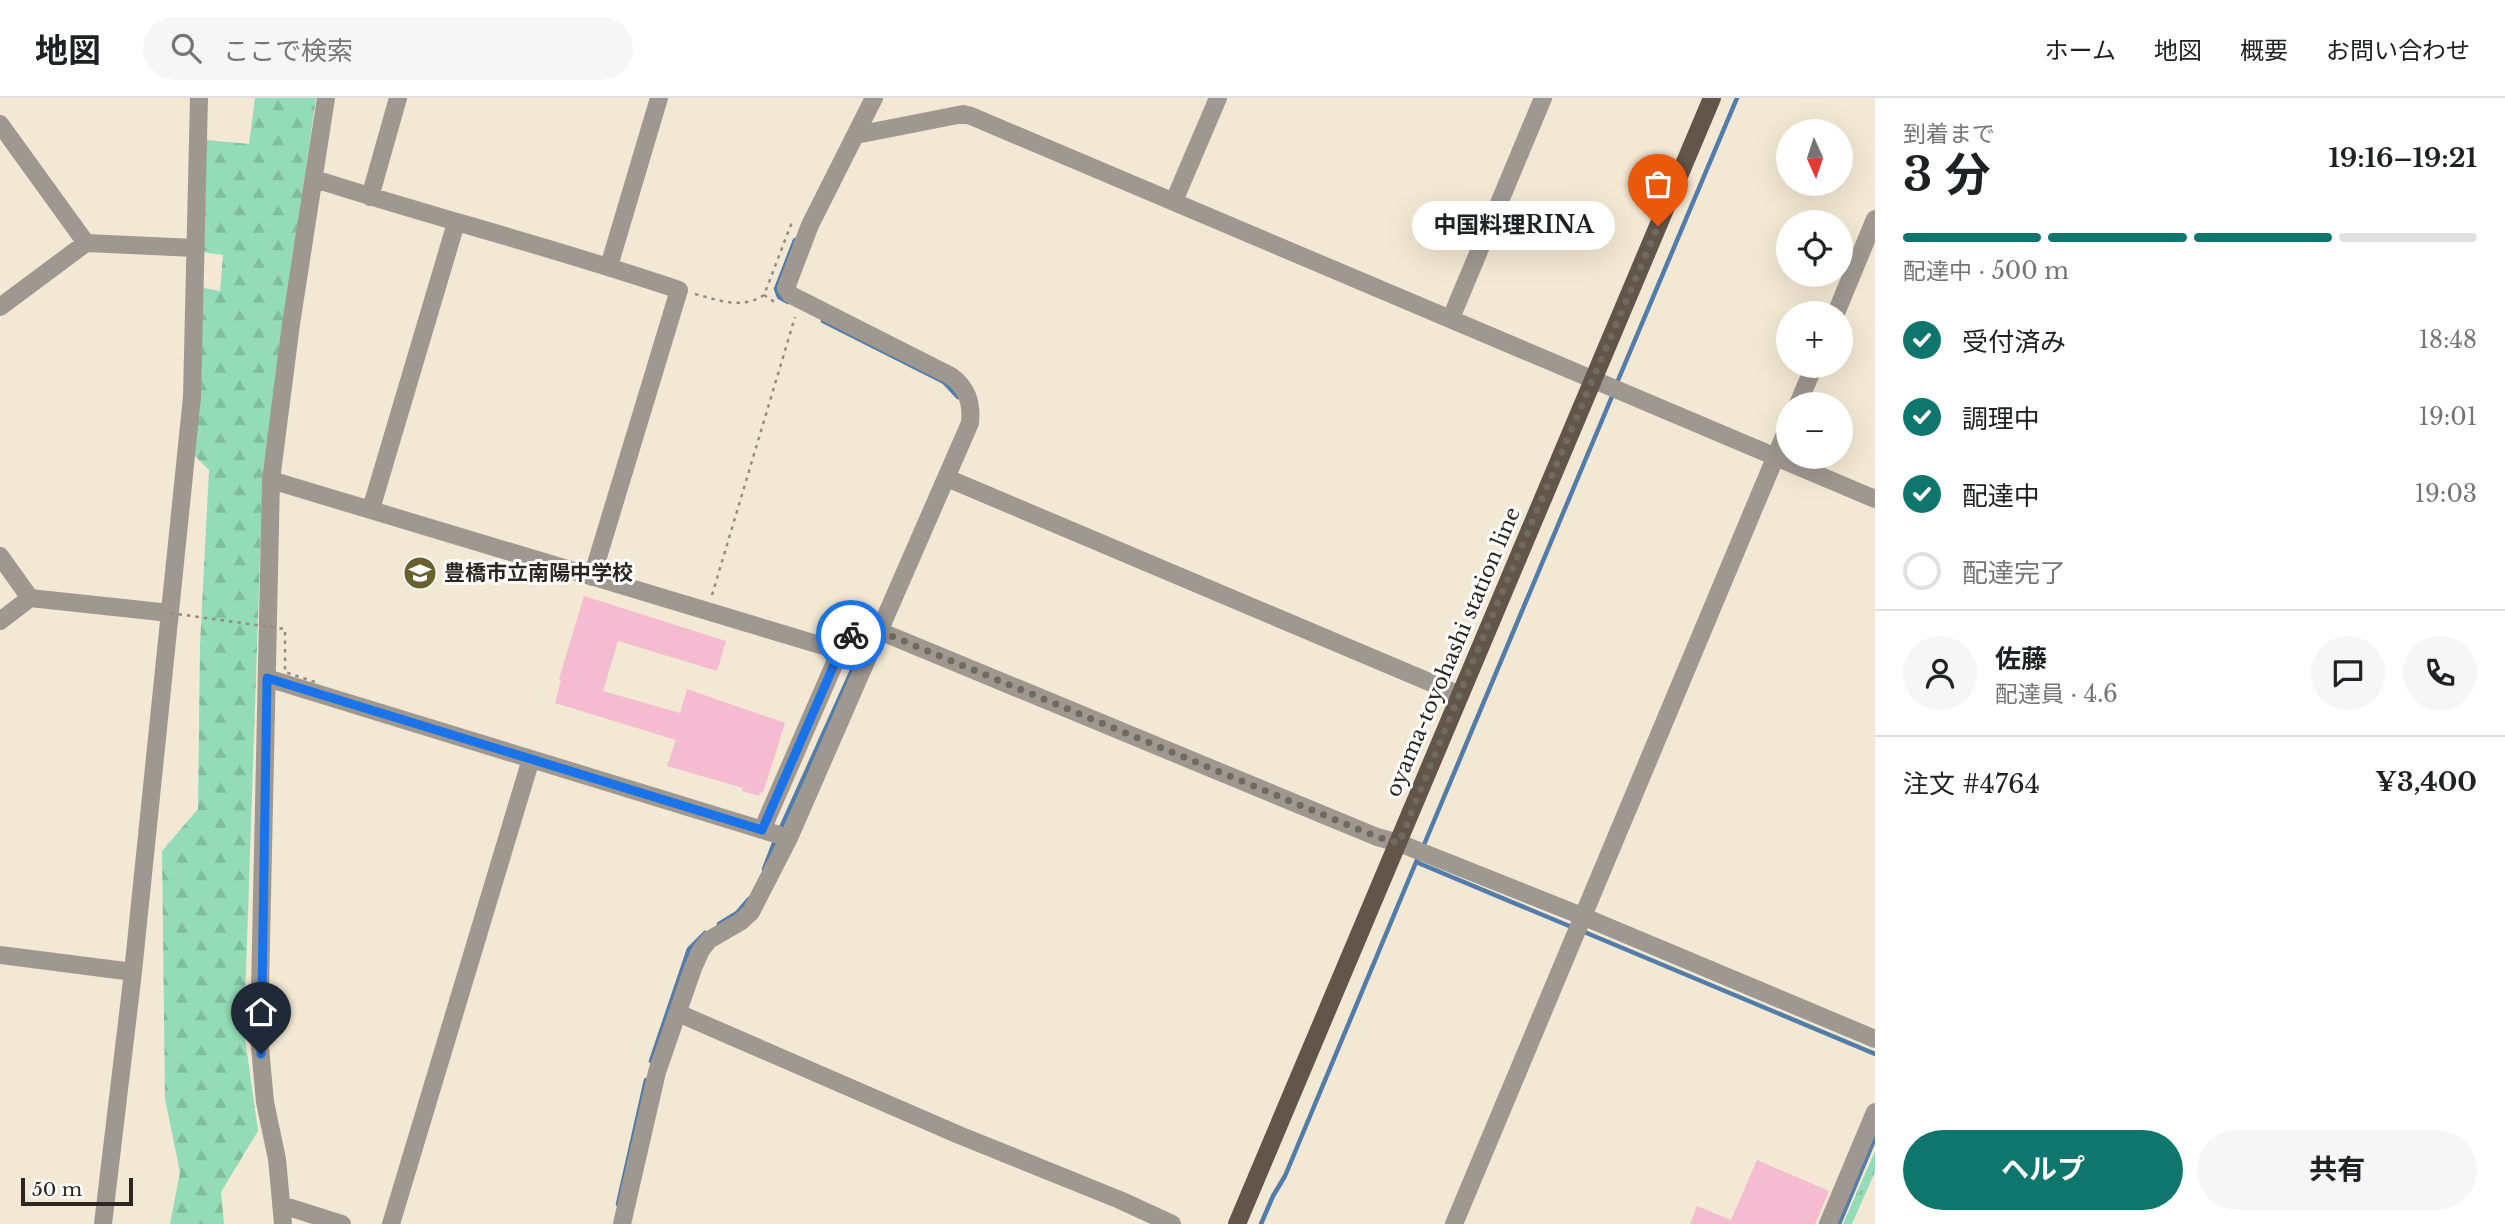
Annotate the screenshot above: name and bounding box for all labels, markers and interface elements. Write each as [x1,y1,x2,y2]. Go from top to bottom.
search box [143,17,633,80]
icon: search [167,29,205,67]
text: 地図 [35,30,101,71]
text: ここで検索 [223,35,353,67]
text: ホーム [2045,36,2116,65]
text: 地図 [2154,36,2202,65]
text: 概要 [2240,36,2288,65]
text: お問い合わせ [2326,36,2470,65]
north arrow [1776,119,1853,196]
map controls [1776,119,1853,469]
text: 到着まで [1903,120,1995,148]
text: 19:16–19:21 [2328,142,2477,174]
text: 3 分 [1903,146,1991,203]
pin [1628,154,1688,226]
icon: bag [1639,165,1677,203]
callout: 中国料理RINA [1413,202,1616,250]
button: locate [1776,210,1853,287]
text: 中国料理RINA [1433,211,1594,239]
text: 配達中 · 500 m [1903,257,2069,285]
button: + [1776,301,1853,378]
icon: check [1903,321,1941,359]
text: 受付済み [1962,326,2066,358]
text: 18:48 [2419,326,2477,354]
button: − [1776,392,1853,469]
icon: check [1903,398,1941,436]
text: 調理中 [1962,403,2040,435]
text: 19:01 [2419,403,2477,431]
icon: check [1903,475,1941,513]
text: 配達中 [1962,480,2040,512]
text: 19:03 [2415,480,2477,508]
street label: oyama-toyohashi station line [1380,503,1526,801]
school or university icon: 豊橋市立南陽中学校 [401,554,439,592]
text: 配達完了 [1962,557,2066,589]
place label: 豊橋市立南陽中学校 [444,560,633,586]
courier [816,600,886,670]
icon: bike [832,616,870,654]
button: person [1903,636,1977,710]
button: chat [2311,636,2385,710]
button: phone [2403,636,2477,710]
text: 佐藤 [1995,643,2047,675]
text: 配達員 · 4.6 [1995,680,2118,708]
text: ¥3,400 [2375,766,2477,798]
text: 注文 #4764 [1903,768,2040,800]
pin [231,982,291,1054]
icon: home [242,993,280,1031]
button: ヘルプ [1903,1130,2183,1210]
button: 共有 [2197,1130,2477,1210]
scale bar [21,1175,133,1207]
text: 50 m [32,1178,82,1201]

